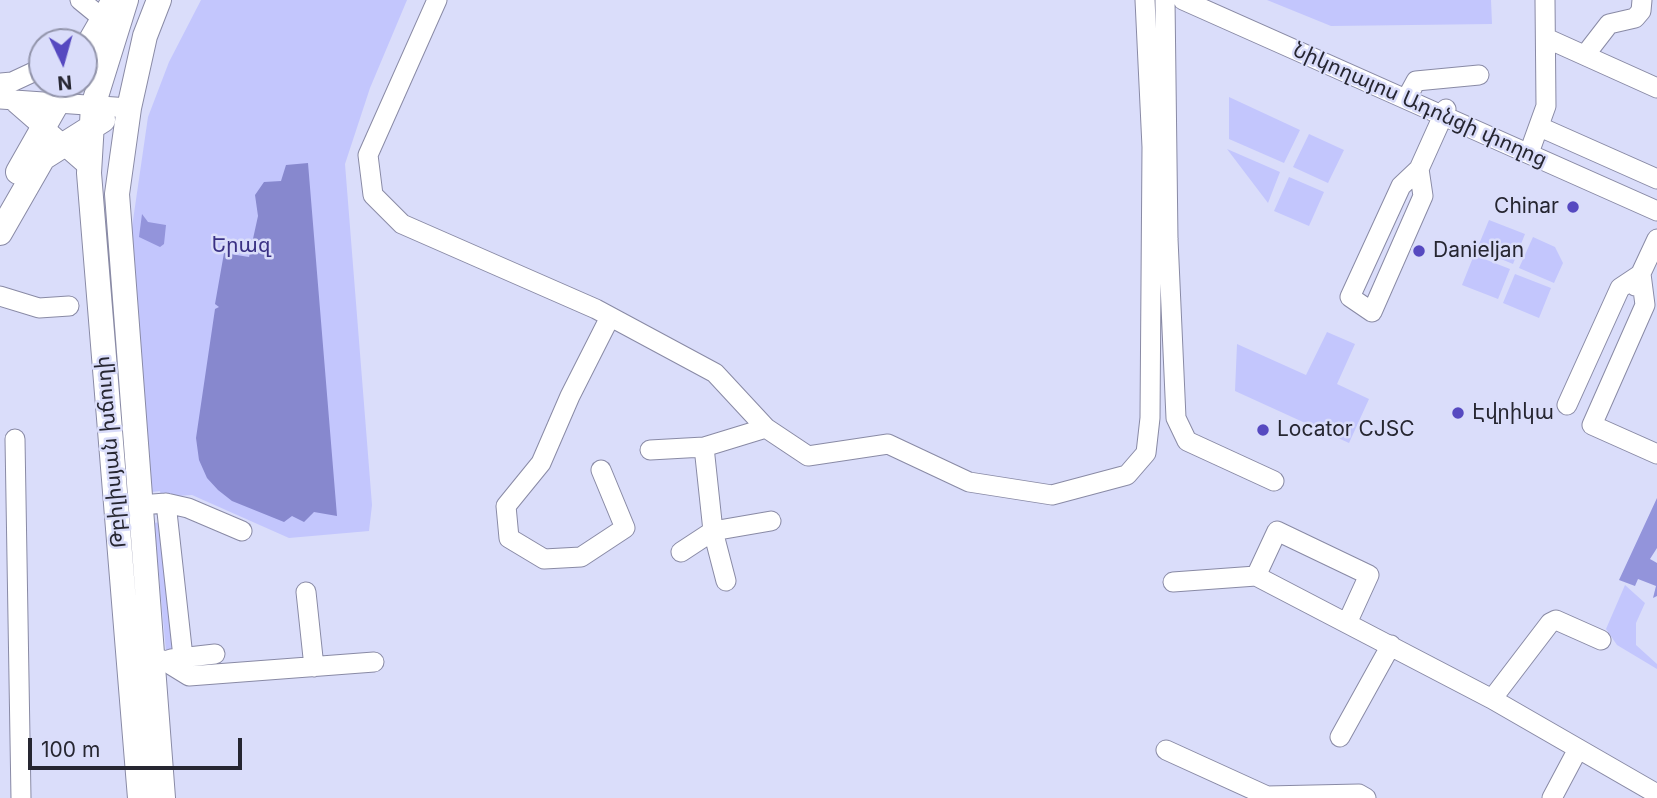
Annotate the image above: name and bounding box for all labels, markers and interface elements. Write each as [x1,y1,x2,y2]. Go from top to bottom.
north arrow [28,28,98,98]
street label: Նիկողայոս Ադոնցի փողոց [1289,37,1551,173]
text: N [56,70,73,95]
place label: Chinar [1494,194,1559,220]
marker: Chinar [1565,199,1581,215]
park label: Երազ [211,233,271,259]
place label: Danieljan [1433,238,1524,264]
marker: Danieljan [1411,243,1427,259]
street label: Թբիլիսյան խճուղի [90,355,132,549]
place label: Էվրիկա [1472,400,1554,426]
marker: Էվրիկա [1450,405,1466,421]
place label: Locator CJSC [1277,417,1415,443]
marker: Locator CJSC [1255,422,1271,438]
scale bar [32,724,245,768]
text: 100 m [41,737,100,762]

